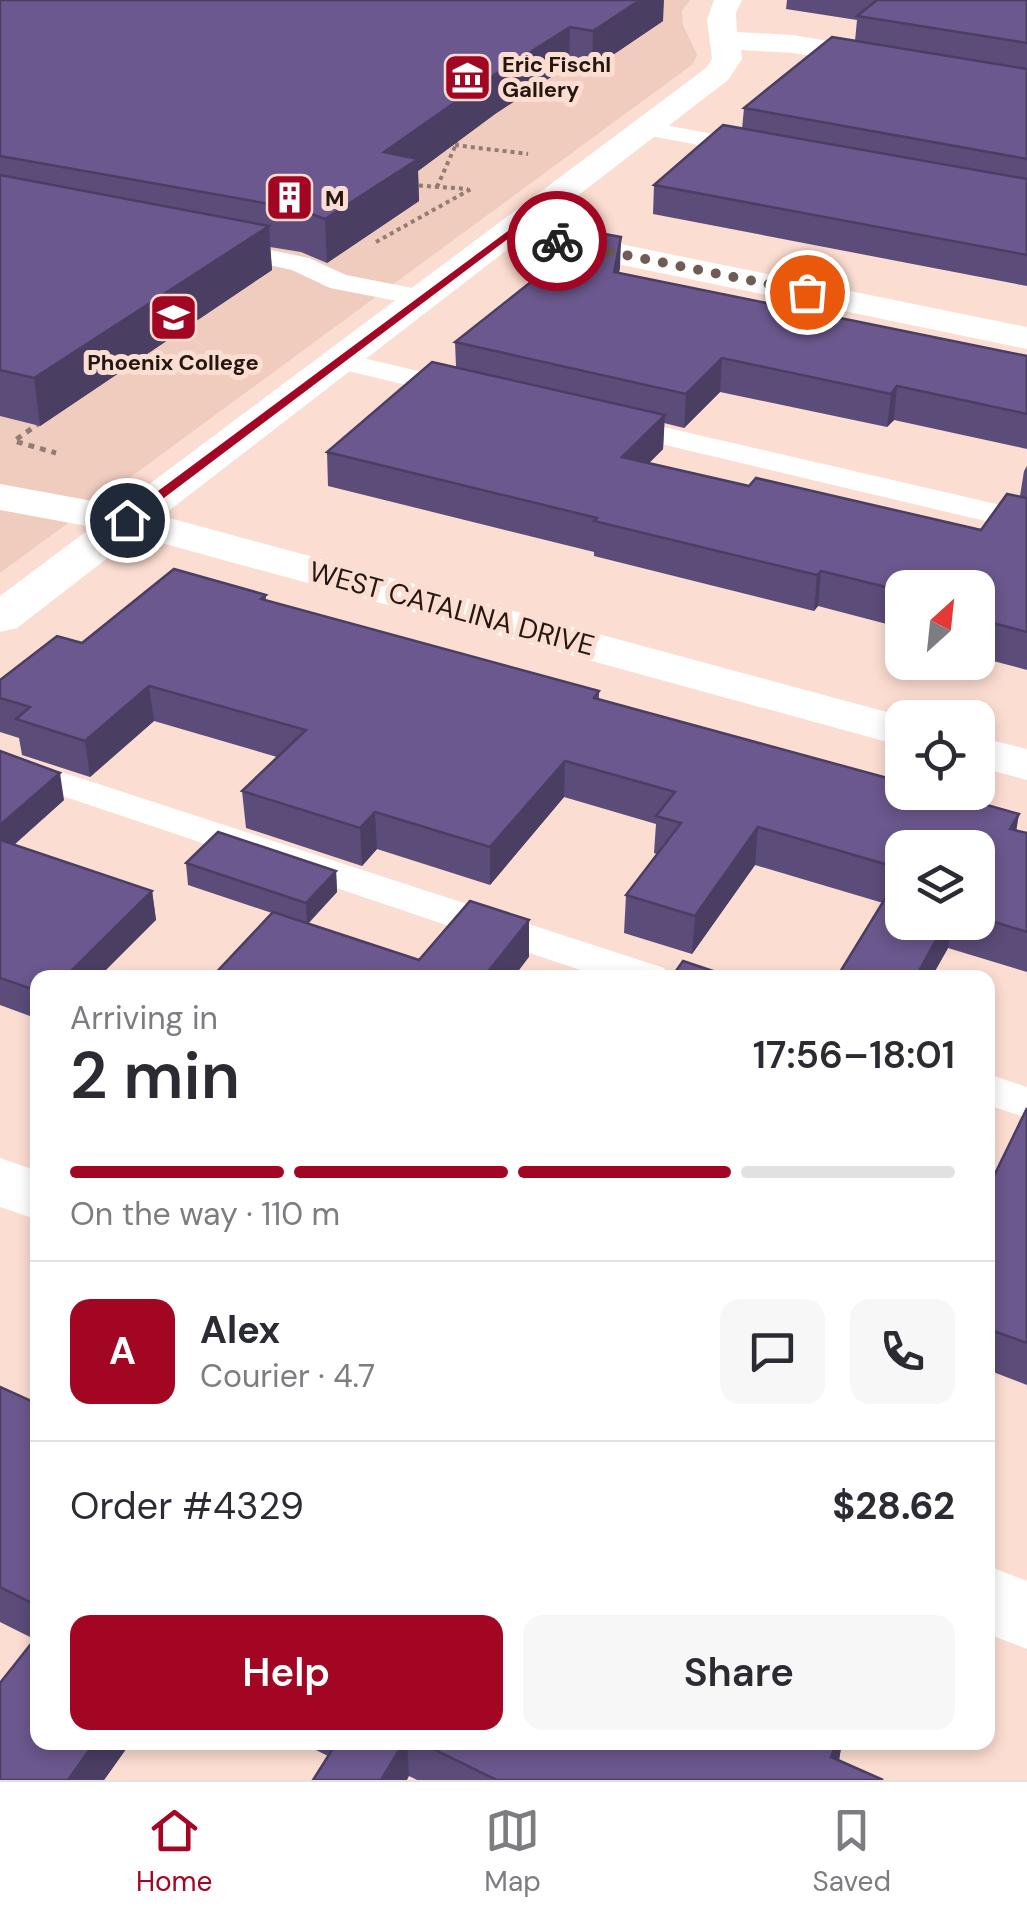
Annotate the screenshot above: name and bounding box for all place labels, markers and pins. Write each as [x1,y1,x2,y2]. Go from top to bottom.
place label: Eric Fischl Gallery [502,50,611,104]
museum icon: Eric Fischl Gallery [441,51,493,103]
building icon: M [264,172,316,224]
place label: M [325,184,345,213]
pin [765,250,850,335]
school or university icon: Phoenix College [147,292,199,344]
place label: Phoenix College [87,348,259,377]
pin [85,478,170,563]

